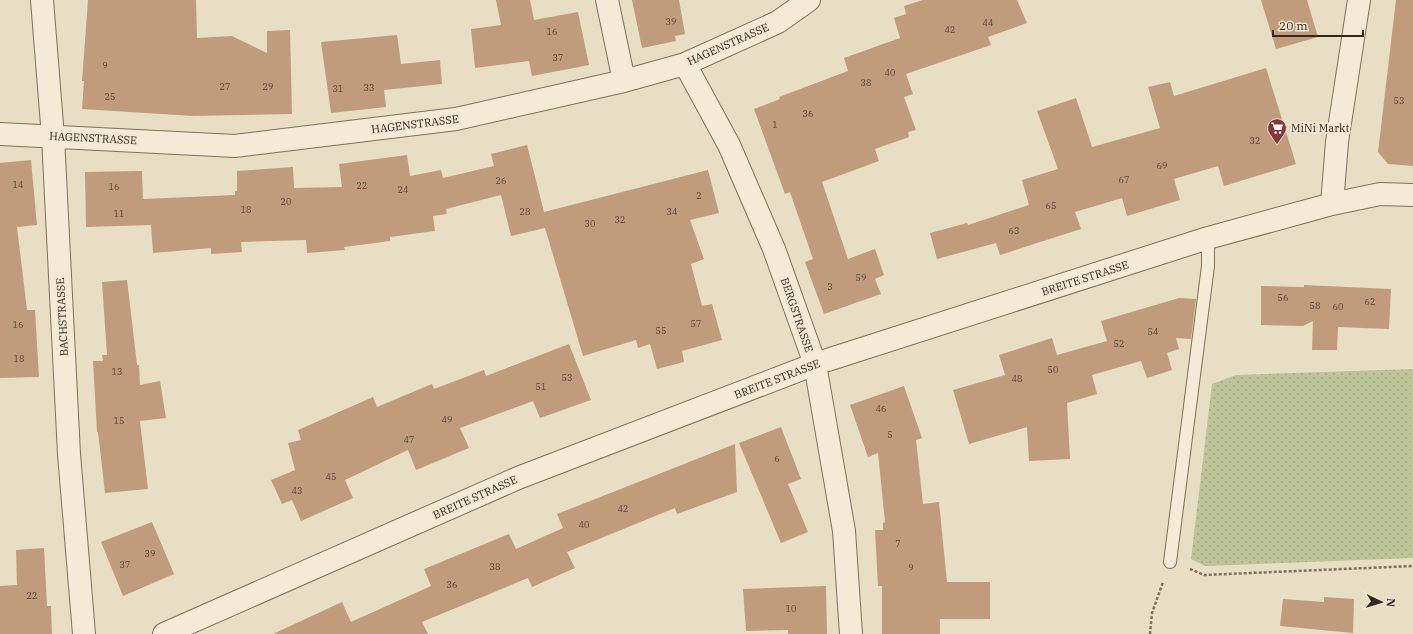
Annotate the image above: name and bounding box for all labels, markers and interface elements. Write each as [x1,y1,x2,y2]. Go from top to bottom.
scale bar [1273,12,1363,38]
house number: 39 [666,16,676,27]
house number: 44 [983,17,993,28]
text: 20 m [1279,18,1308,33]
street label: HAGENSTRASSE [685,20,771,68]
house number: 42 [945,24,955,35]
house number: 16 [547,26,557,37]
house number: 37 [553,52,563,63]
house number: 9 [102,60,108,71]
house number: 40 [885,67,895,78]
house number: 38 [861,77,871,88]
house number: 27 [220,81,230,92]
house number: 29 [263,81,273,92]
house number: 33 [364,82,374,93]
house number: 31 [333,83,343,94]
house number: 25 [105,91,115,102]
house number: 53 [1394,95,1404,106]
house number: 36 [803,108,813,119]
street label: HAGENSTRASSE [370,112,460,136]
supermarket icon: MiNi Markt [1266,117,1288,145]
house number: 1 [772,119,778,130]
place label: MiNi Markt [1291,121,1349,135]
street label: HAGENSTRASSE [49,129,137,147]
house number: 32 [1250,135,1260,146]
house number: 69 [1157,160,1167,171]
house number: 67 [1119,174,1129,185]
house number: 26 [496,175,506,186]
house number: 14 [13,179,23,190]
house number: 22 [357,180,367,191]
house number: 16 [109,181,119,192]
house number: 24 [398,184,408,195]
house number: 2 [696,190,702,201]
house number: 20 [281,196,291,207]
house number: 65 [1046,200,1056,211]
house number: 18 [241,204,251,215]
house number: 28 [520,206,530,217]
house number: 34 [667,206,677,217]
house number: 11 [114,208,124,219]
house number: 32 [615,214,625,225]
house number: 30 [585,218,595,229]
house number: 63 [1009,225,1019,236]
street label: BREITE STRASSE [1040,257,1130,299]
house number: 59 [856,272,866,283]
street label: BERGSTRASSE [778,276,816,354]
street label: BACHSTRASSE [53,277,71,357]
house number: 3 [827,281,833,292]
house number: 56 [1278,292,1288,303]
house number: 62 [1365,296,1375,307]
house number: 58 [1310,300,1320,311]
house number: 60 [1333,301,1343,312]
house number: 57 [691,318,701,329]
house number: 16 [13,319,23,330]
house number: 55 [656,325,666,336]
house number: 54 [1148,326,1158,337]
house number: 52 [1114,338,1124,349]
house number: 18 [14,353,24,364]
street label: BREITE STRASSE [732,356,822,402]
house number: 50 [1048,364,1058,375]
house number: 13 [112,366,122,377]
house number: 53 [562,372,572,383]
house number: 48 [1012,373,1022,384]
house number: 51 [536,381,546,392]
house number: 46 [876,403,886,414]
house number: 49 [442,414,452,425]
house number: 15 [114,415,124,426]
house number: 5 [887,429,893,440]
house number: 47 [404,434,414,445]
house number: 6 [774,453,780,464]
house number: 45 [326,471,336,482]
street label: BREITE STRASSE [431,472,519,522]
house number: 43 [292,485,302,496]
house number: 42 [618,503,628,514]
house number: 40 [579,519,589,530]
house number: 7 [895,538,901,549]
house number: 39 [145,548,155,559]
house number: 37 [120,559,130,570]
house number: 38 [490,561,500,572]
house number: 9 [908,562,914,573]
house number: 36 [447,579,457,590]
north arrow [1361,582,1401,622]
house number: 22 [27,590,37,601]
text: N [1384,598,1398,608]
house number: 10 [786,603,796,614]

